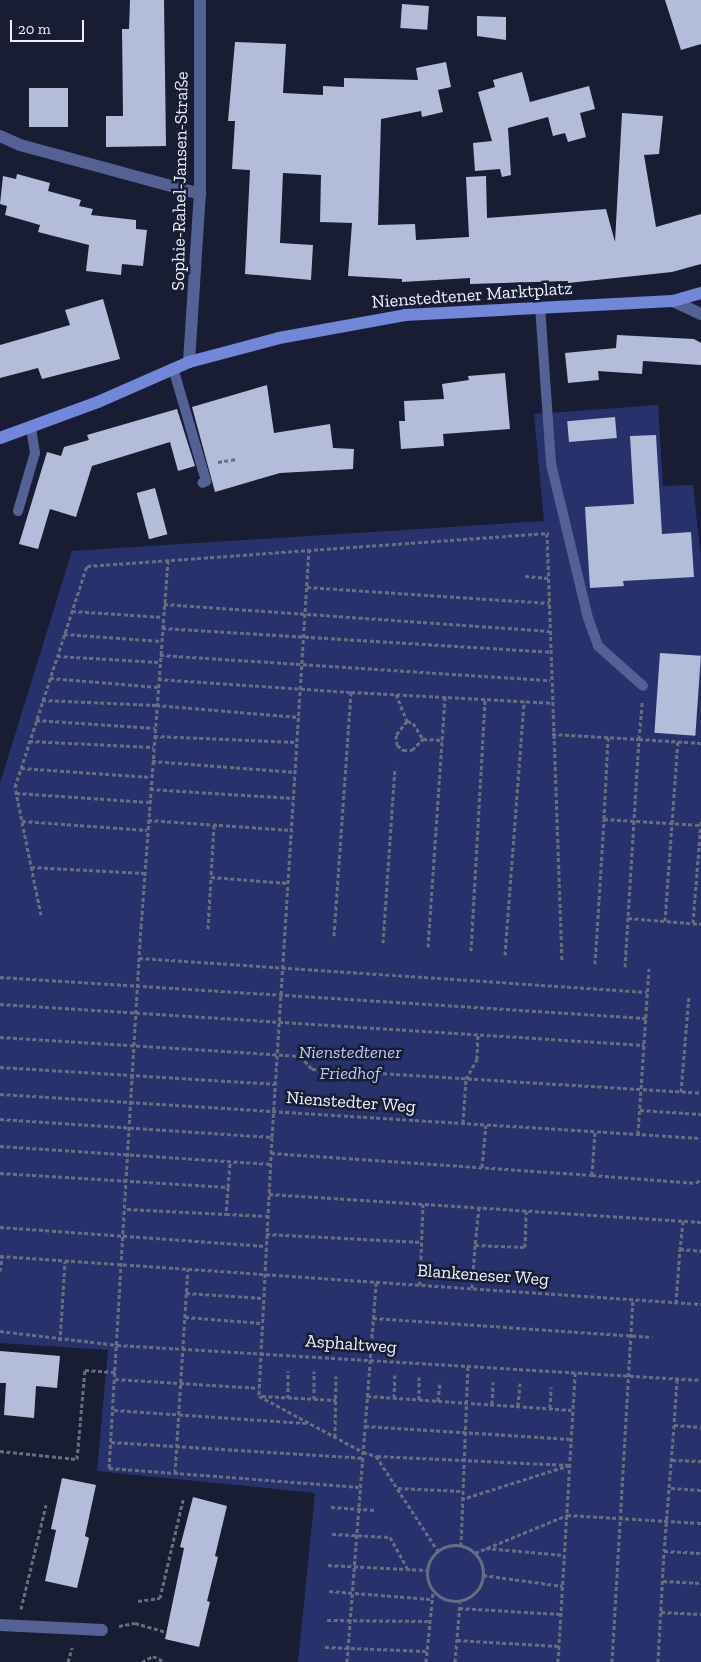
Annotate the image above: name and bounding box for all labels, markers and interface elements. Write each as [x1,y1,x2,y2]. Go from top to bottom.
scale bar [12,10,86,42]
text: 20 m [18,20,51,38]
street label: Sophie-Rahel-Jansen-Straße [167,71,193,291]
street label: Nienstedtener Marktplatz [371,277,573,313]
park label: Nienstedtener Friedhof [299,1042,401,1084]
street label: Nienstedter Weg [285,1087,417,1117]
street label: Blankeneser Weg [416,1260,550,1290]
street label: Asphaltweg [305,1330,397,1358]

